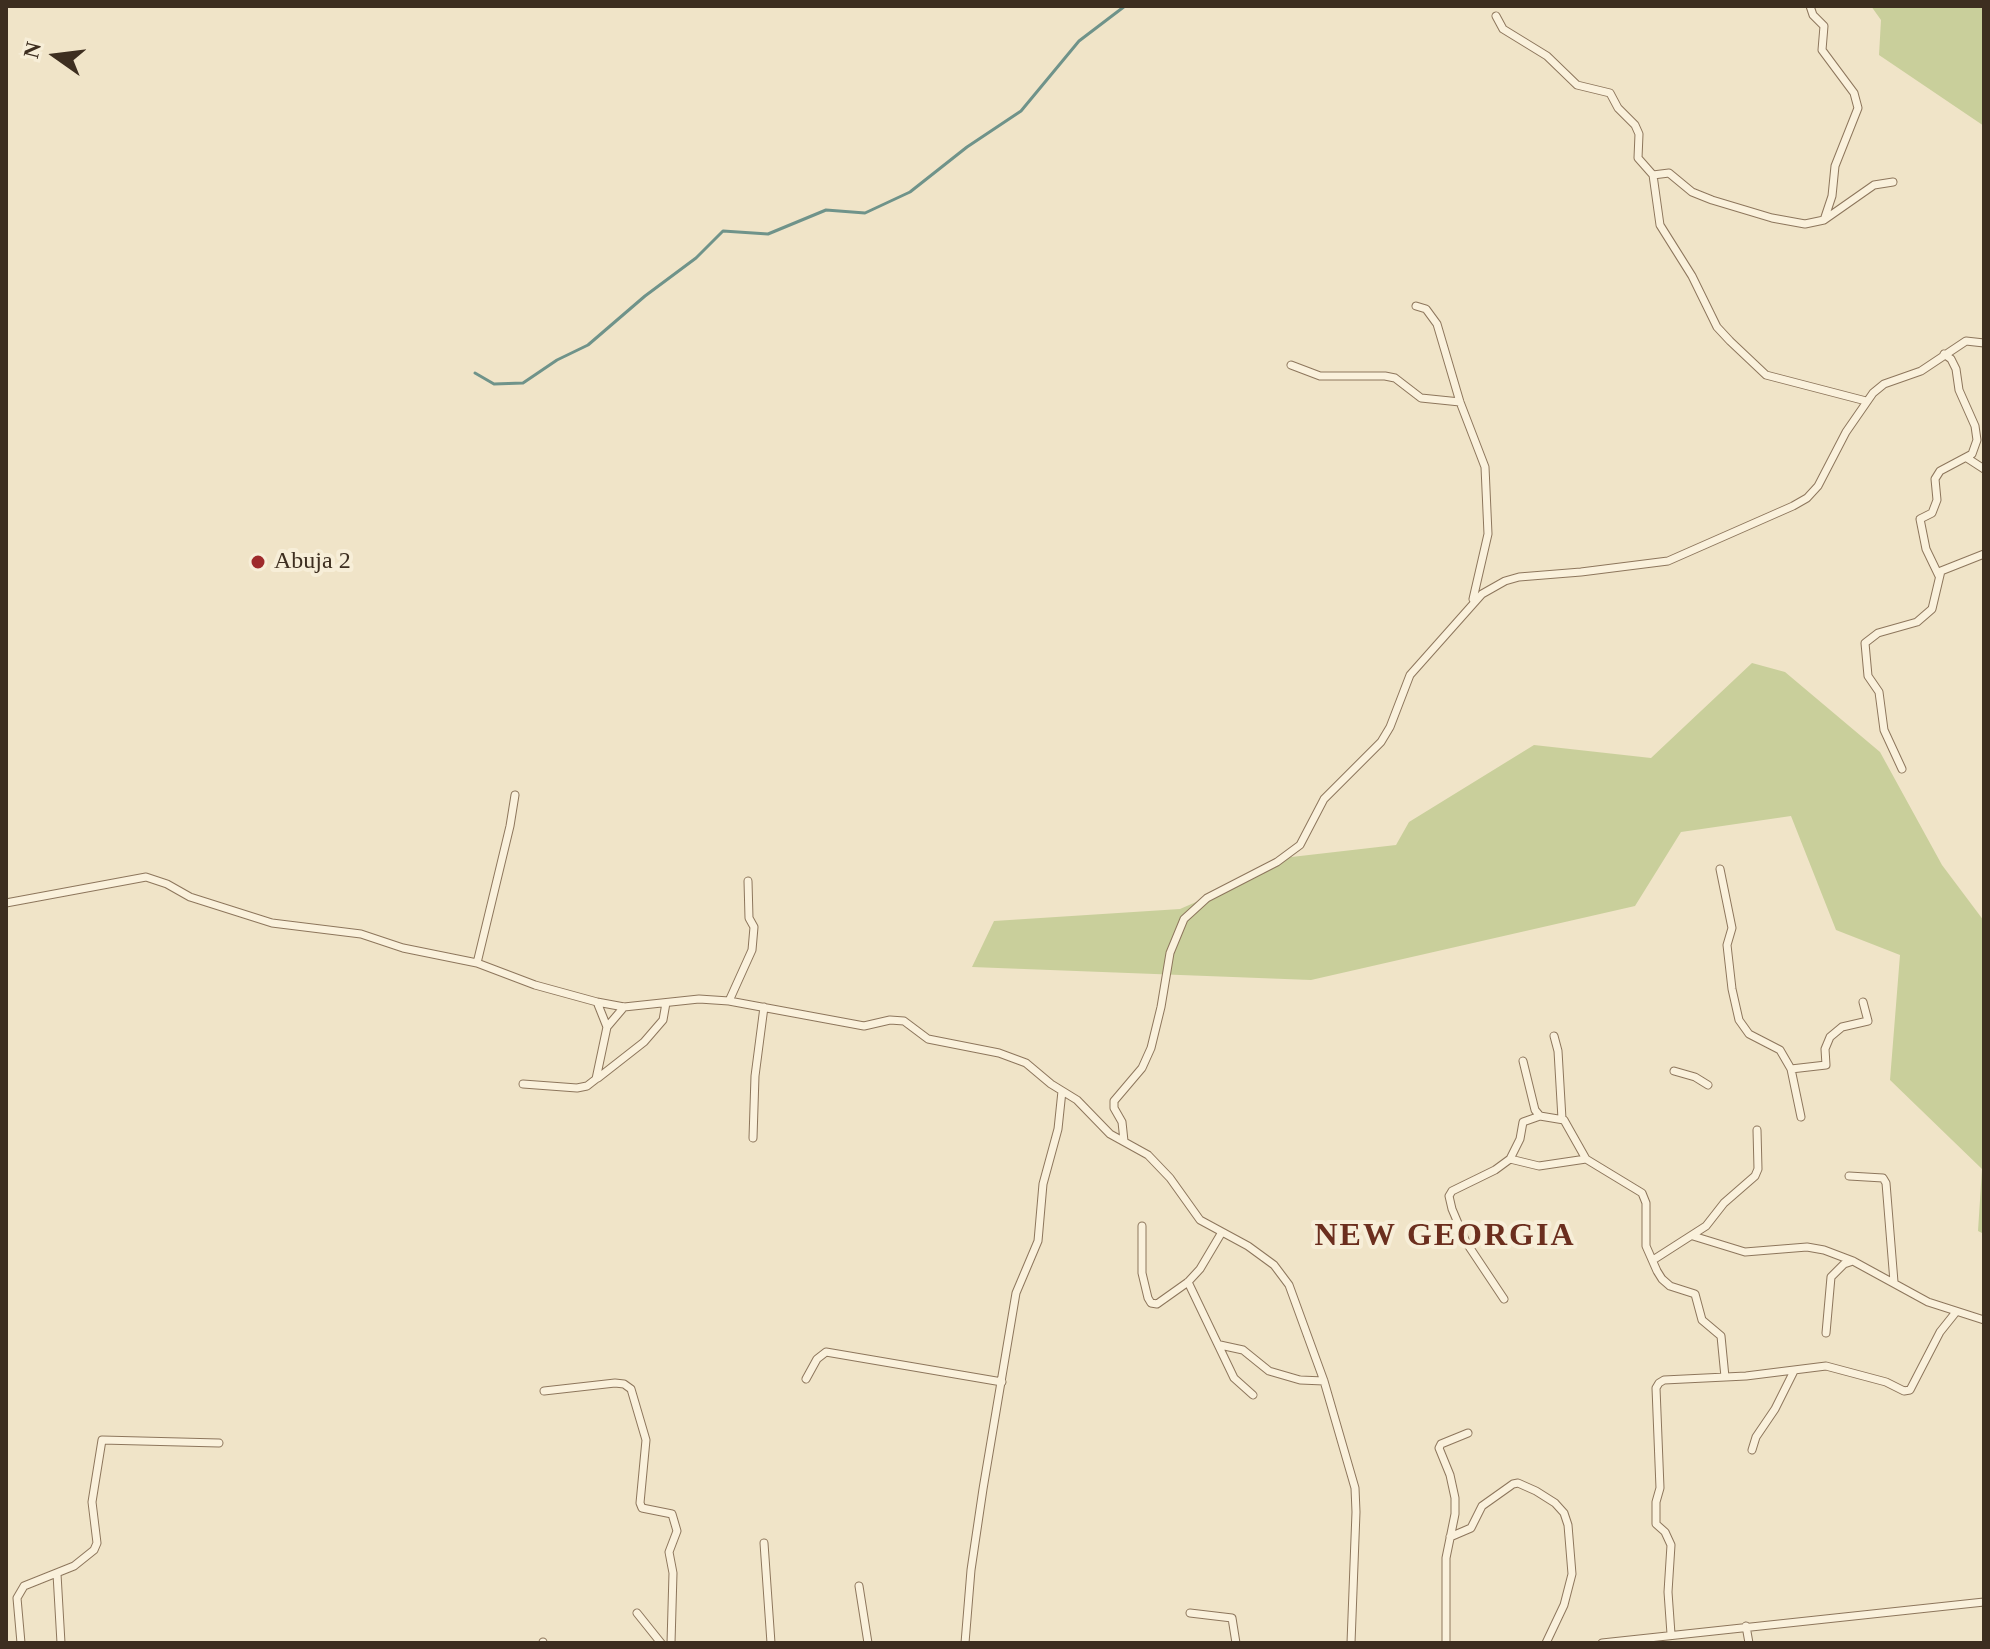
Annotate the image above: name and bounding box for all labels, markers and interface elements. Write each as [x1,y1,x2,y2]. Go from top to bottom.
north arrow [16,16,96,96]
text: N [18,39,46,61]
place label: Abuja 2 [274,548,351,576]
marker: Abuja 2 [249,553,267,571]
district label: NEW GEORGIA [1314,1218,1576,1256]

